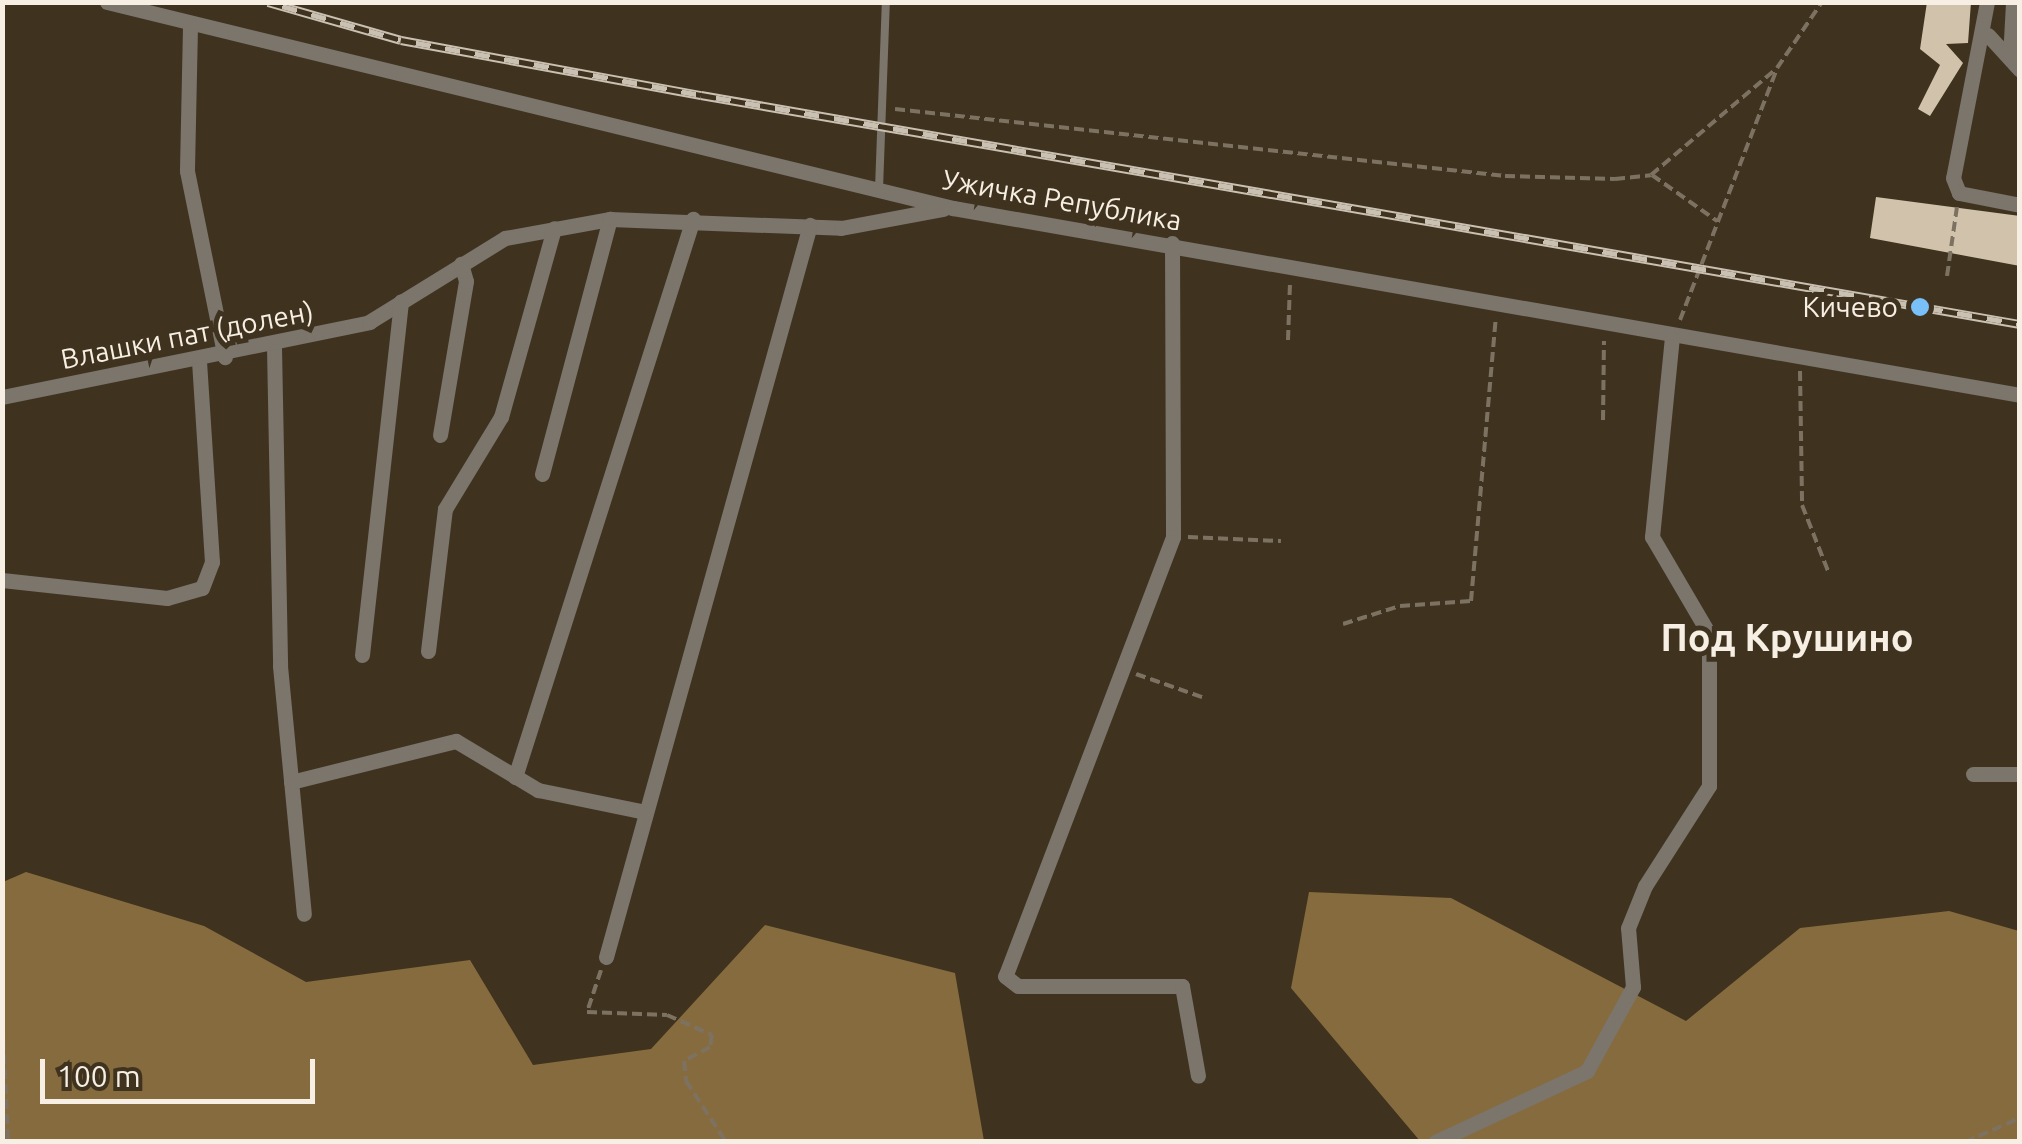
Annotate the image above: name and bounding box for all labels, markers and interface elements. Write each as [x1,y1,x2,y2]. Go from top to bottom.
street label: Ужичка Република [940,162,1184,238]
place label: Кичево [1802,290,1898,324]
street label: Влашки пат (долен) [58,294,316,376]
marker: Кичево [1907,294,1933,320]
district label: Под Крушино [1660,615,1914,661]
scale bar [45,1039,320,1101]
text: 100 m [57,1059,141,1093]

